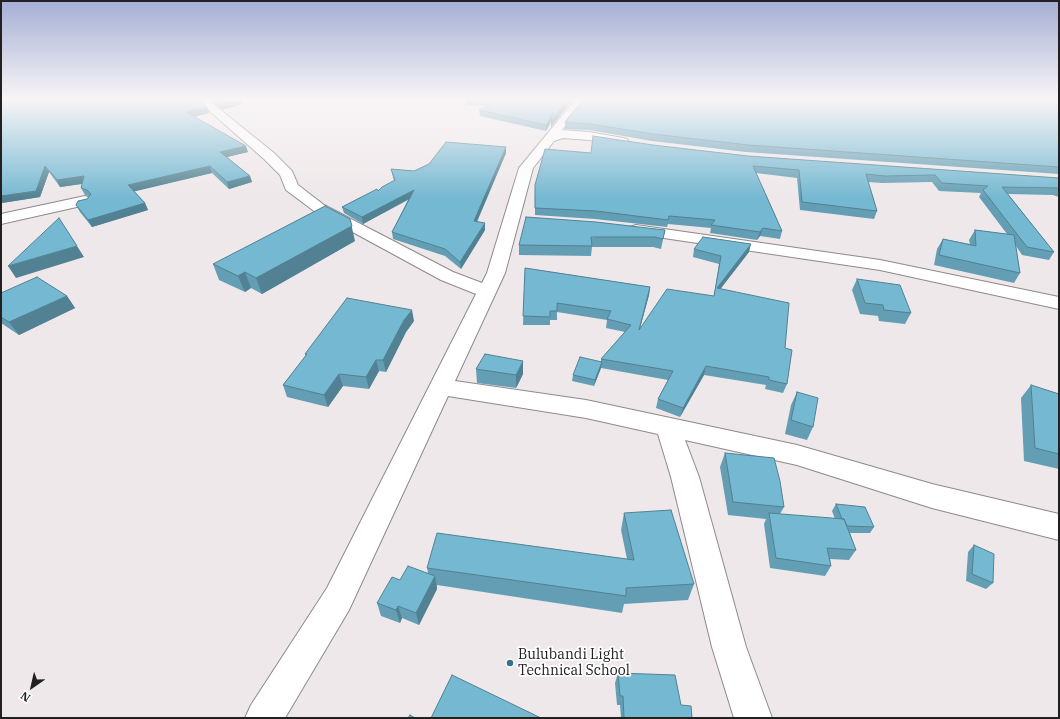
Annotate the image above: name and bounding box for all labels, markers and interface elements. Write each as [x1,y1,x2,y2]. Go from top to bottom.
place label: Bulubandi Light Technical School [518,647,630,680]
marker: Bulubandi Light Technical School [505,658,515,668]
north arrow [12,667,52,707]
text: N [18,689,33,705]

